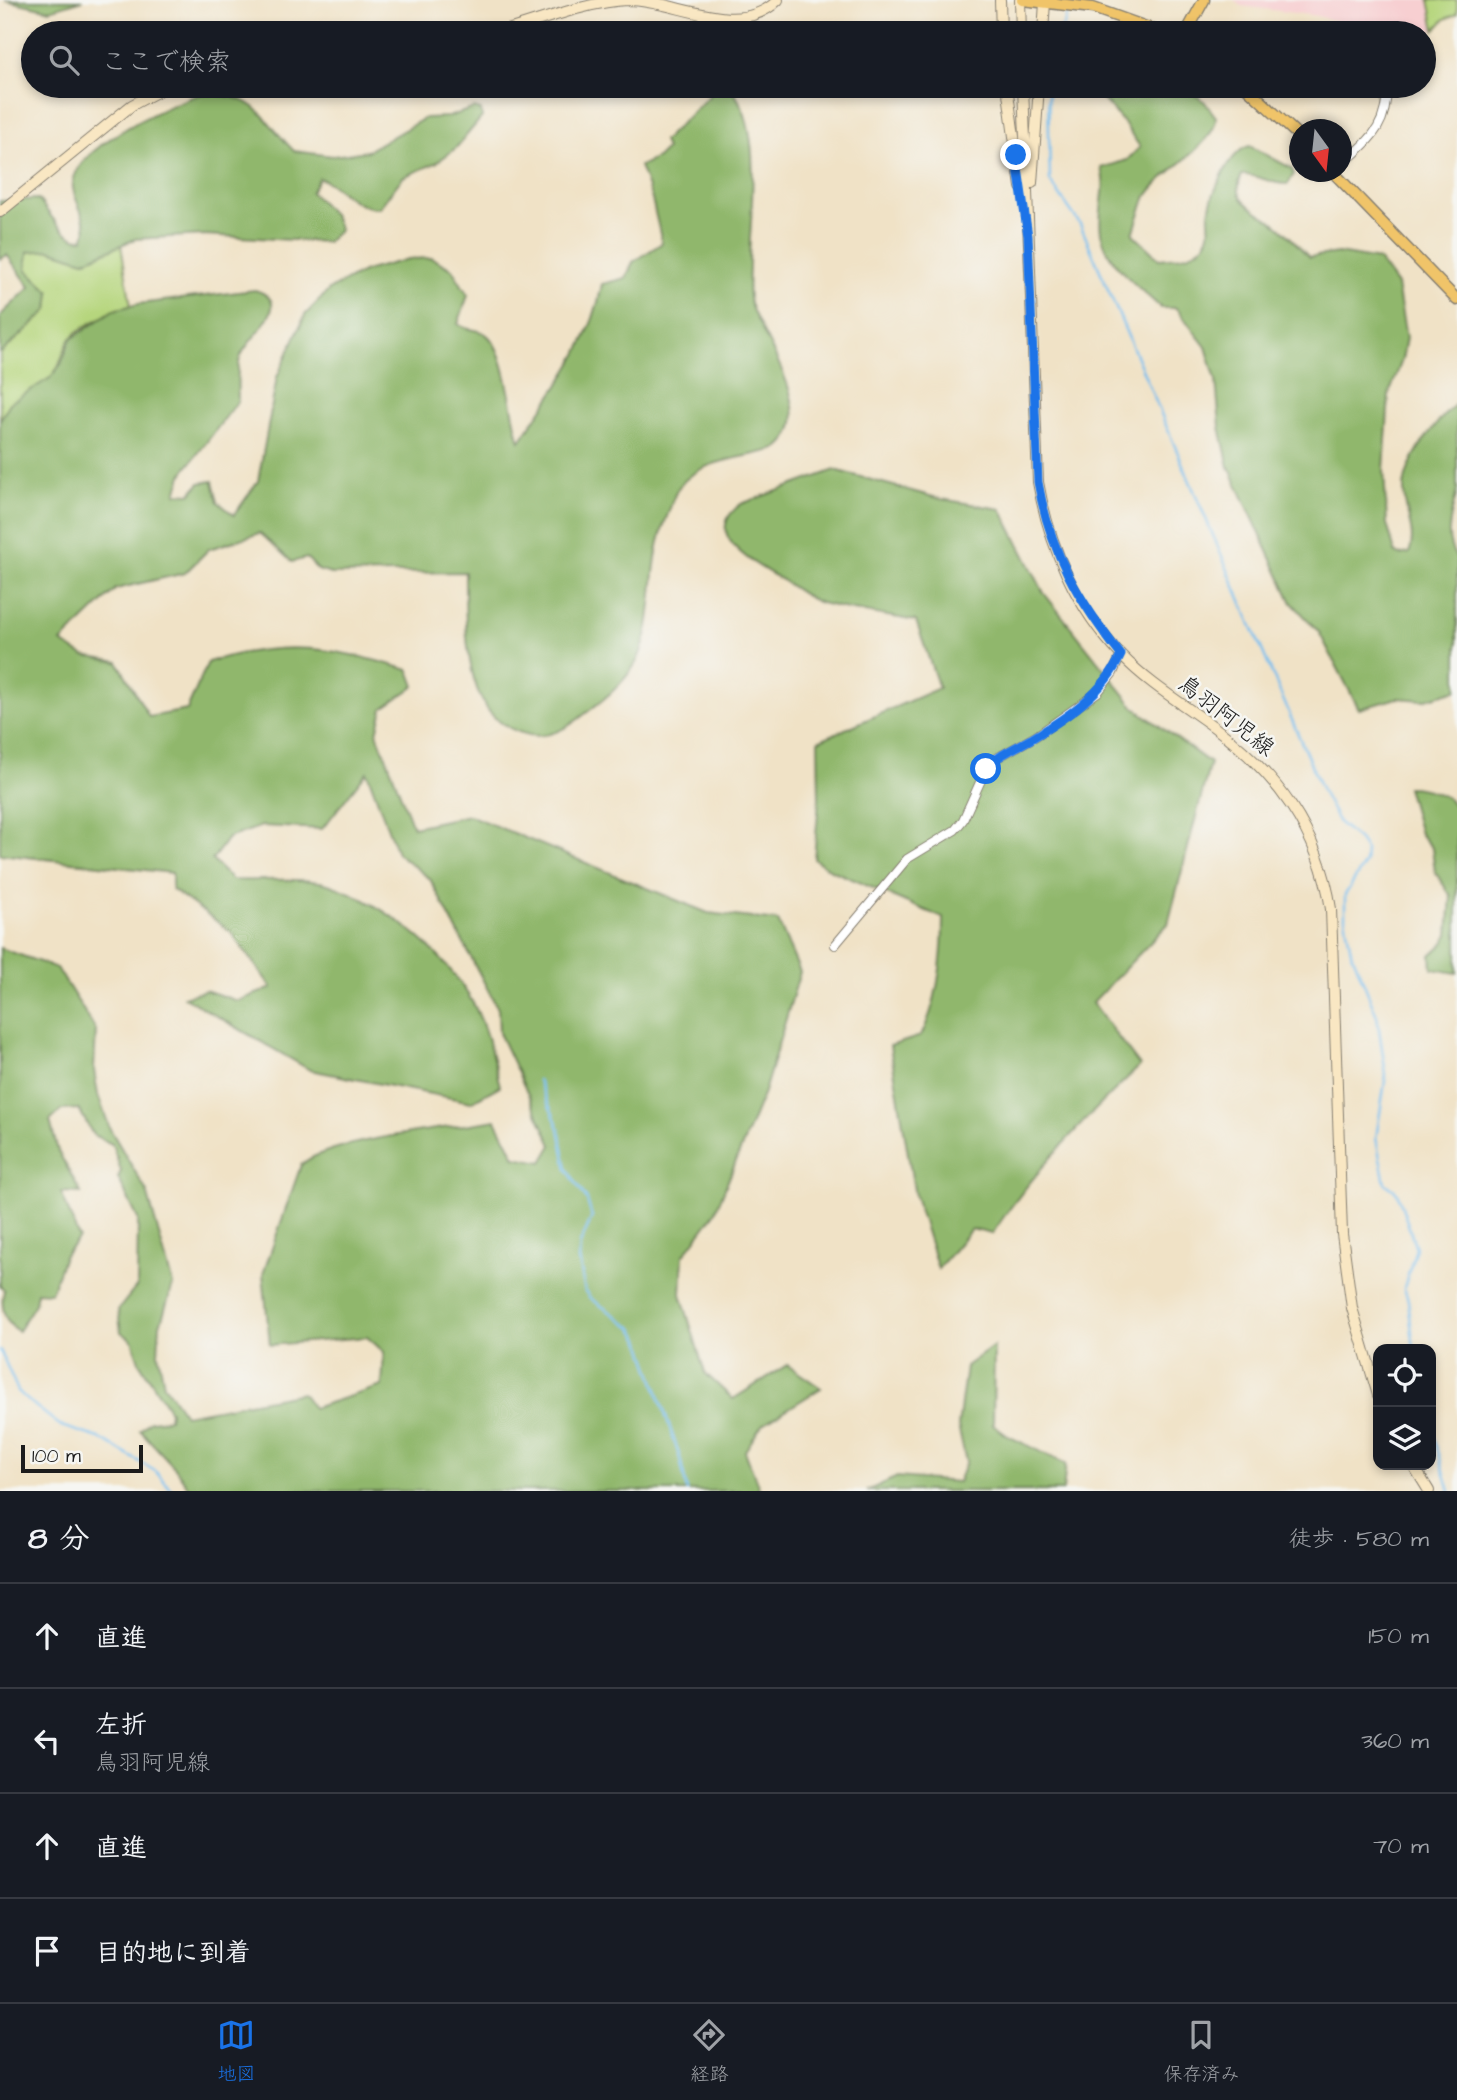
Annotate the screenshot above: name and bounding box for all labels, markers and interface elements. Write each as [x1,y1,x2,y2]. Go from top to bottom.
search box [21,21,1436,98]
icon: search [45,41,83,79]
text: ここで検索 [101,44,231,80]
north arrow [1289,119,1352,182]
route end [1000,139,1031,170]
street label: 鳥羽阿児線 [1171,668,1281,764]
route start [970,753,1001,784]
map controls [1373,1344,1436,1470]
button: locate [1373,1344,1436,1407]
button: layers [1373,1407,1436,1470]
scale bar [21,1442,144,1474]
text: 100 m [32,1443,81,1470]
text: 8 分 [28,1518,89,1560]
text: 徒歩 · 580 m [1289,1523,1429,1555]
icon: ahead [28,1617,66,1655]
text: 直進 [95,1620,147,1656]
text: 150 m [1368,1620,1429,1652]
text: 左折 [95,1707,147,1743]
icon: left [28,1722,66,1760]
text: 360 m [1361,1725,1429,1757]
text: 鳥羽阿児線 [95,1747,210,1779]
icon: ahead [28,1827,66,1865]
text: 直進 [95,1830,147,1866]
text: 70 m [1373,1830,1429,1862]
icon: arrive [28,1932,66,1970]
text: 目的地に到着 [95,1935,251,1971]
tab: 地図 [217,2016,256,2088]
tab: 経路 [690,2016,729,2088]
tab: 保存済み [1163,2016,1240,2088]

